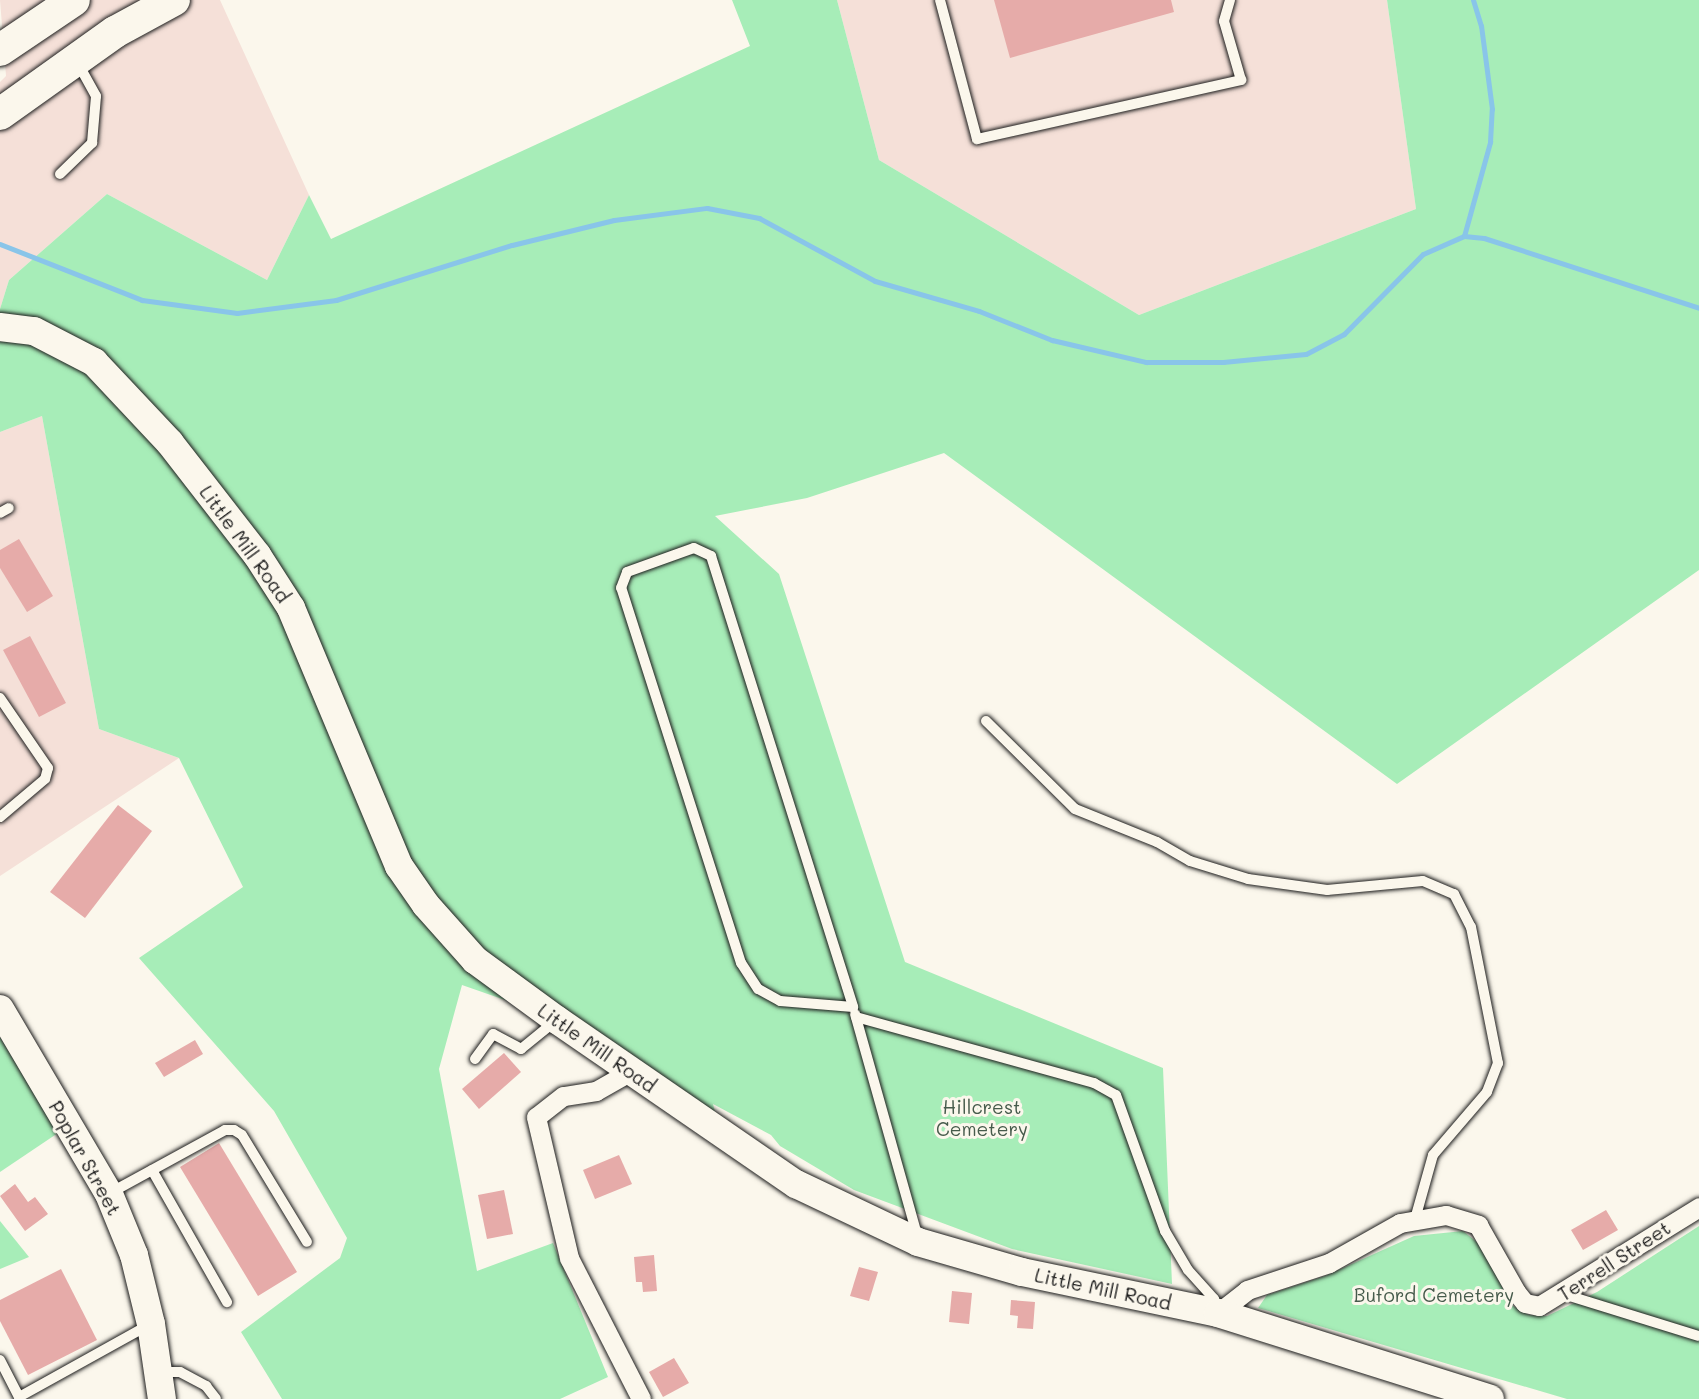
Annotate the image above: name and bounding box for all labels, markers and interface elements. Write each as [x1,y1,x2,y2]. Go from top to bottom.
street label: Little Mill Road [195,481,295,607]
street label: Little Mill Road [534,999,660,1097]
park label: Hillcrest Cemetery [936,1096,1028,1140]
street label: Poplar Street [44,1097,126,1219]
street label: Terrell Street [1554,1216,1674,1306]
street label: Little Mill Road [1033,1263,1173,1315]
park label: Buford Cemetery [1354,1284,1514,1306]

